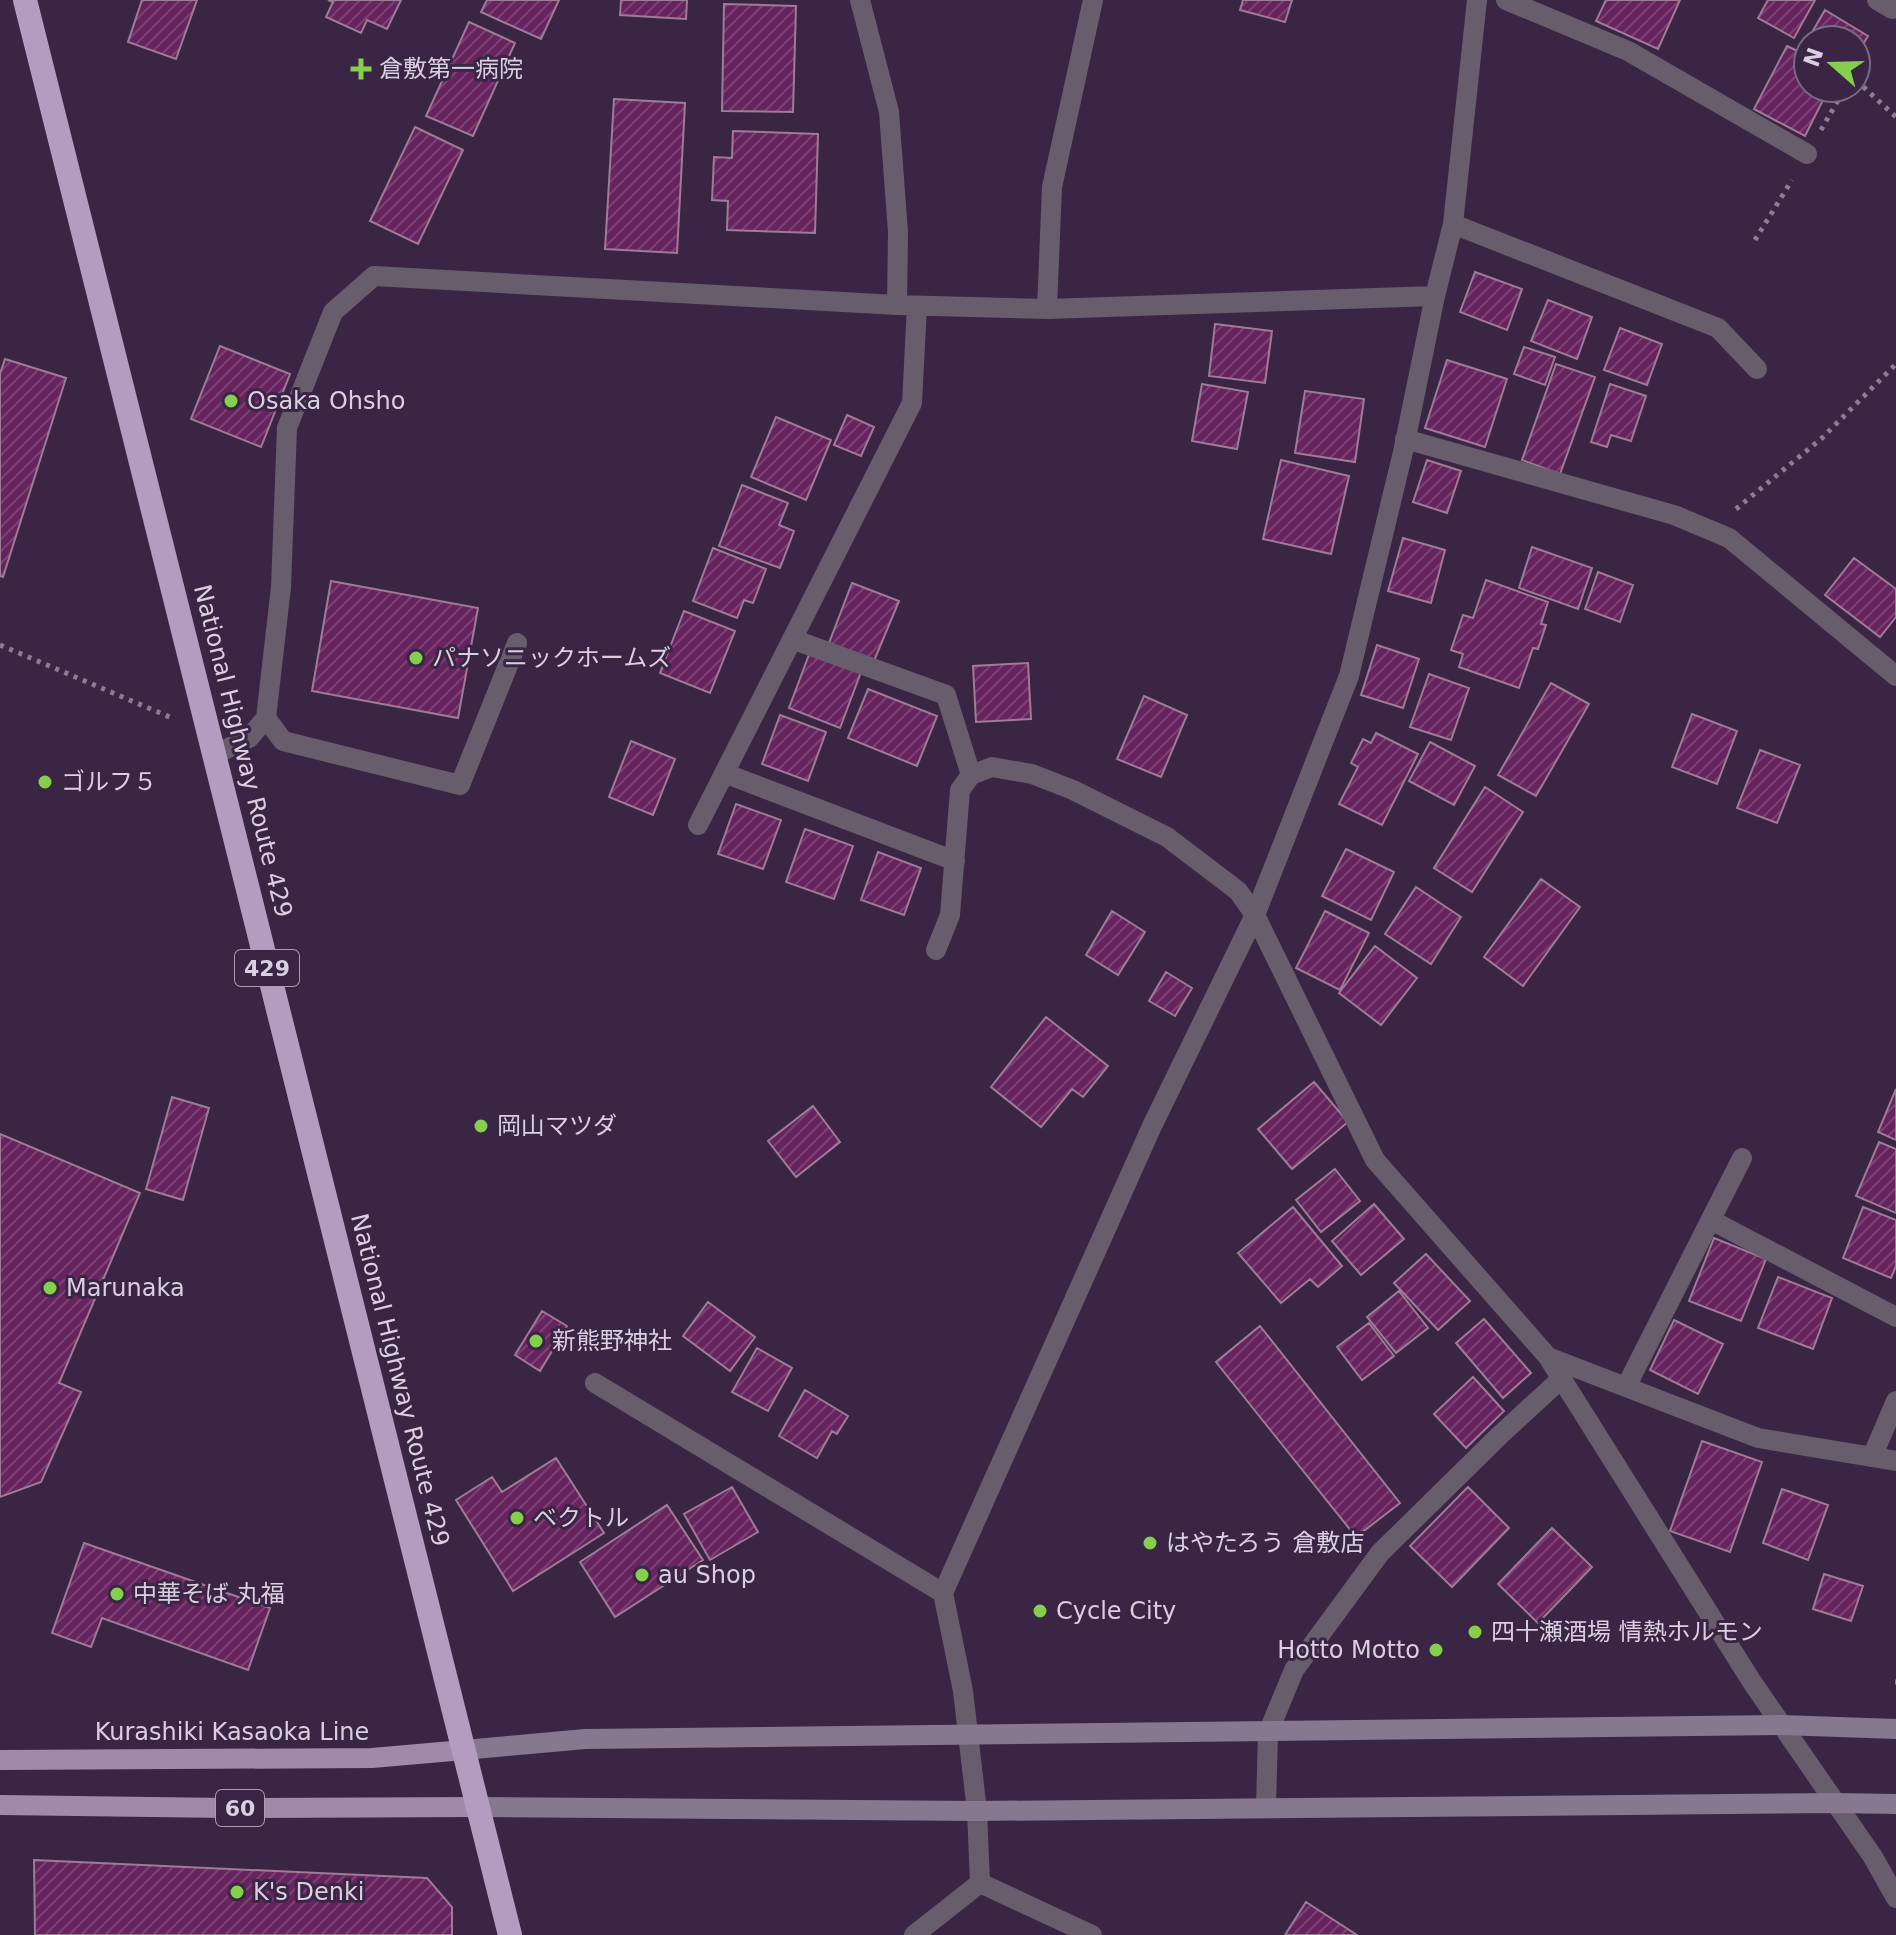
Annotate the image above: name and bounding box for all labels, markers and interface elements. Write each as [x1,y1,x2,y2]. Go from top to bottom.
north arrow [1792,24,1872,104]
text: N [1799,44,1829,70]
place label: 倉敷第一病院 [379,55,523,83]
marker: 倉敷第一病院 [350,58,372,80]
place label: Osaka Ohsho [247,387,405,415]
marker: Osaka Ohsho [222,392,240,410]
street label: National Highway Route 429 [188,582,298,920]
place label: パナソニックホームズ [432,644,671,672]
marker: パナソニックホームズ [407,649,425,667]
place label: ゴルフ５ [61,768,157,796]
marker: ゴルフ５ [36,773,54,791]
road number: 429 [235,950,299,986]
place label: 岡山マツダ [497,1112,617,1140]
marker: 岡山マツダ [472,1117,490,1135]
street label: National Highway Route 429 [345,1211,455,1549]
place label: Marunaka [66,1274,185,1302]
marker: Marunaka [41,1279,59,1297]
place label: 新熊野神社 [552,1327,672,1355]
marker: 新熊野神社 [527,1332,545,1350]
place label: ベクトル [533,1504,629,1532]
marker: ベクトル [508,1509,526,1527]
place label: はやたろう 倉敷店 [1166,1529,1364,1557]
marker: はやたろう 倉敷店 [1141,1534,1159,1552]
place label: au Shop [658,1561,756,1589]
marker: au Shop [633,1566,651,1584]
place label: 中華そば 丸福 [133,1580,285,1608]
marker: 中華そば 丸福 [108,1585,126,1603]
place label: Cycle City [1056,1597,1176,1625]
marker: Cycle City [1031,1602,1049,1620]
place label: 四十瀬酒場 情熱ホルモン [1491,1618,1763,1646]
marker: 四十瀬酒場 情熱ホルモン [1466,1623,1484,1641]
place label: Hotto Motto [1277,1636,1420,1664]
marker: Hotto Motto [1427,1641,1445,1659]
street label: Kurashiki Kasaoka Line [95,1718,369,1746]
road number: 60 [216,1790,264,1826]
place label: K's Denki [253,1878,365,1906]
marker: K's Denki [228,1883,246,1901]

